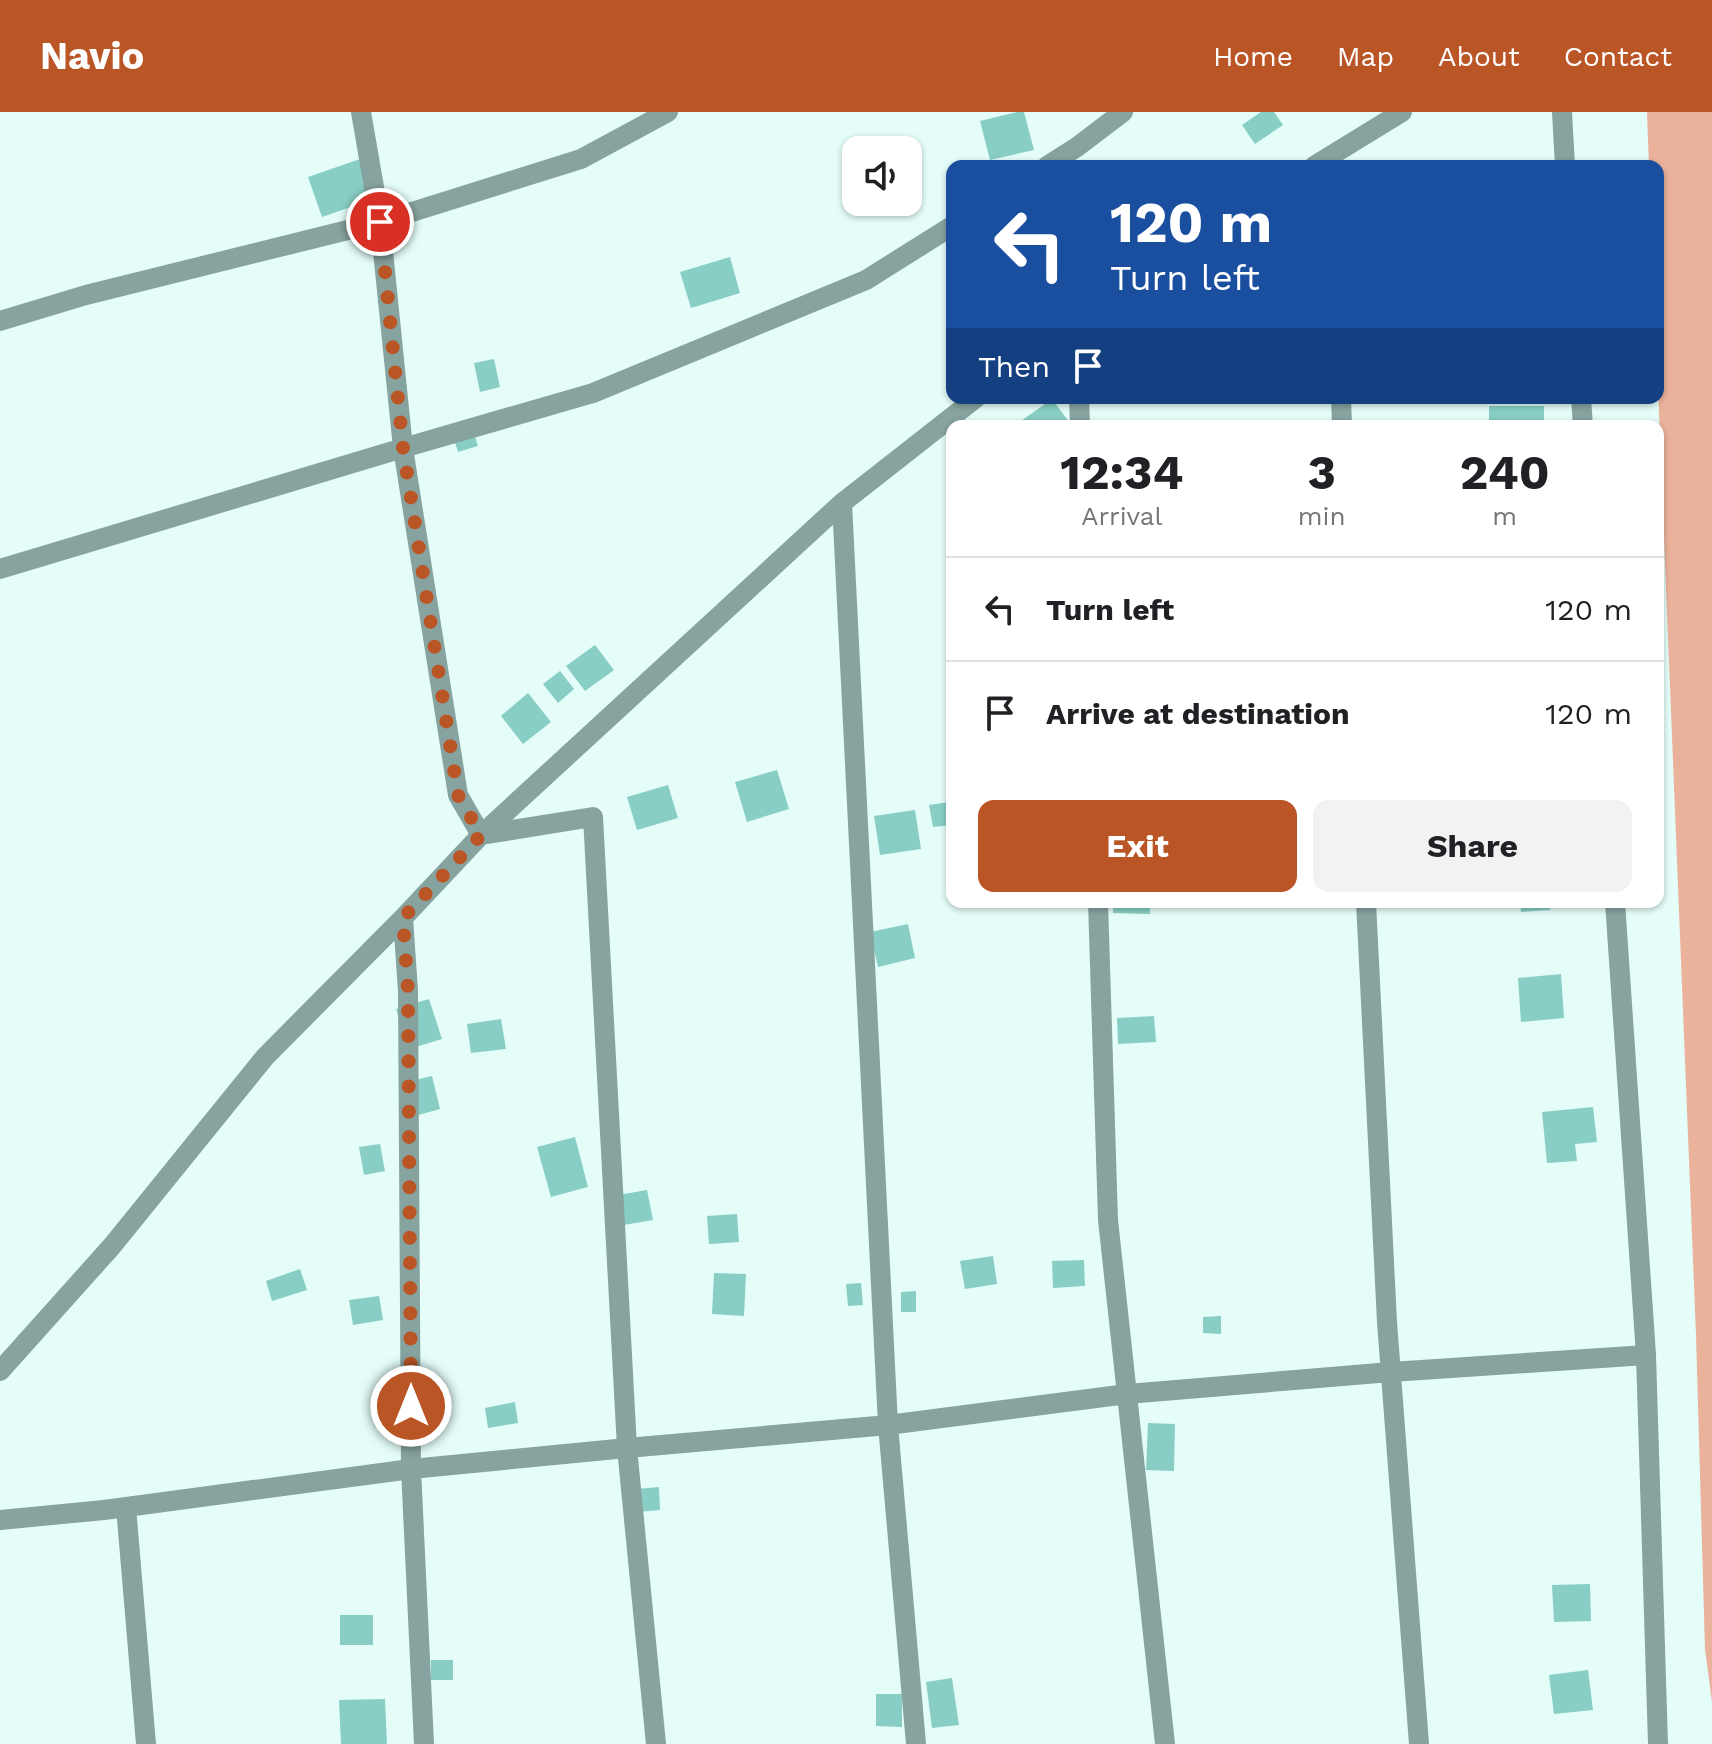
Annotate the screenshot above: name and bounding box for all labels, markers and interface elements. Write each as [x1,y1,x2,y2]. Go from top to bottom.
text: Navio [40,34,144,78]
text: Home [1213,40,1293,73]
text: Map [1337,40,1394,73]
text: About [1438,40,1520,73]
text: Contact [1564,40,1672,73]
map controls [842,136,922,216]
button: sound [842,136,922,216]
pin [346,188,414,256]
text: 120 m [1110,190,1272,256]
icon: left [978,192,1082,296]
icon: arrive [358,200,402,244]
text: Turn left [1110,257,1260,299]
icon: arrive [1066,344,1110,388]
text: Then [978,349,1050,384]
text: 12:34 [1060,444,1184,501]
text: 3 [1307,444,1336,501]
text: 240 [1460,444,1550,501]
text: Arrival [1081,501,1162,531]
text: min [1298,501,1346,531]
text: m [1492,501,1517,531]
icon: left [978,587,1022,631]
text: Turn left [1046,592,1174,627]
text: 120 m [1545,592,1632,627]
icon: arrive [978,691,1022,735]
text: Arrive at destination [1046,696,1350,731]
text: 120 m [1545,696,1632,731]
button: Exit [978,800,1297,892]
button: Share [1313,800,1632,892]
position arrow [369,1364,453,1448]

